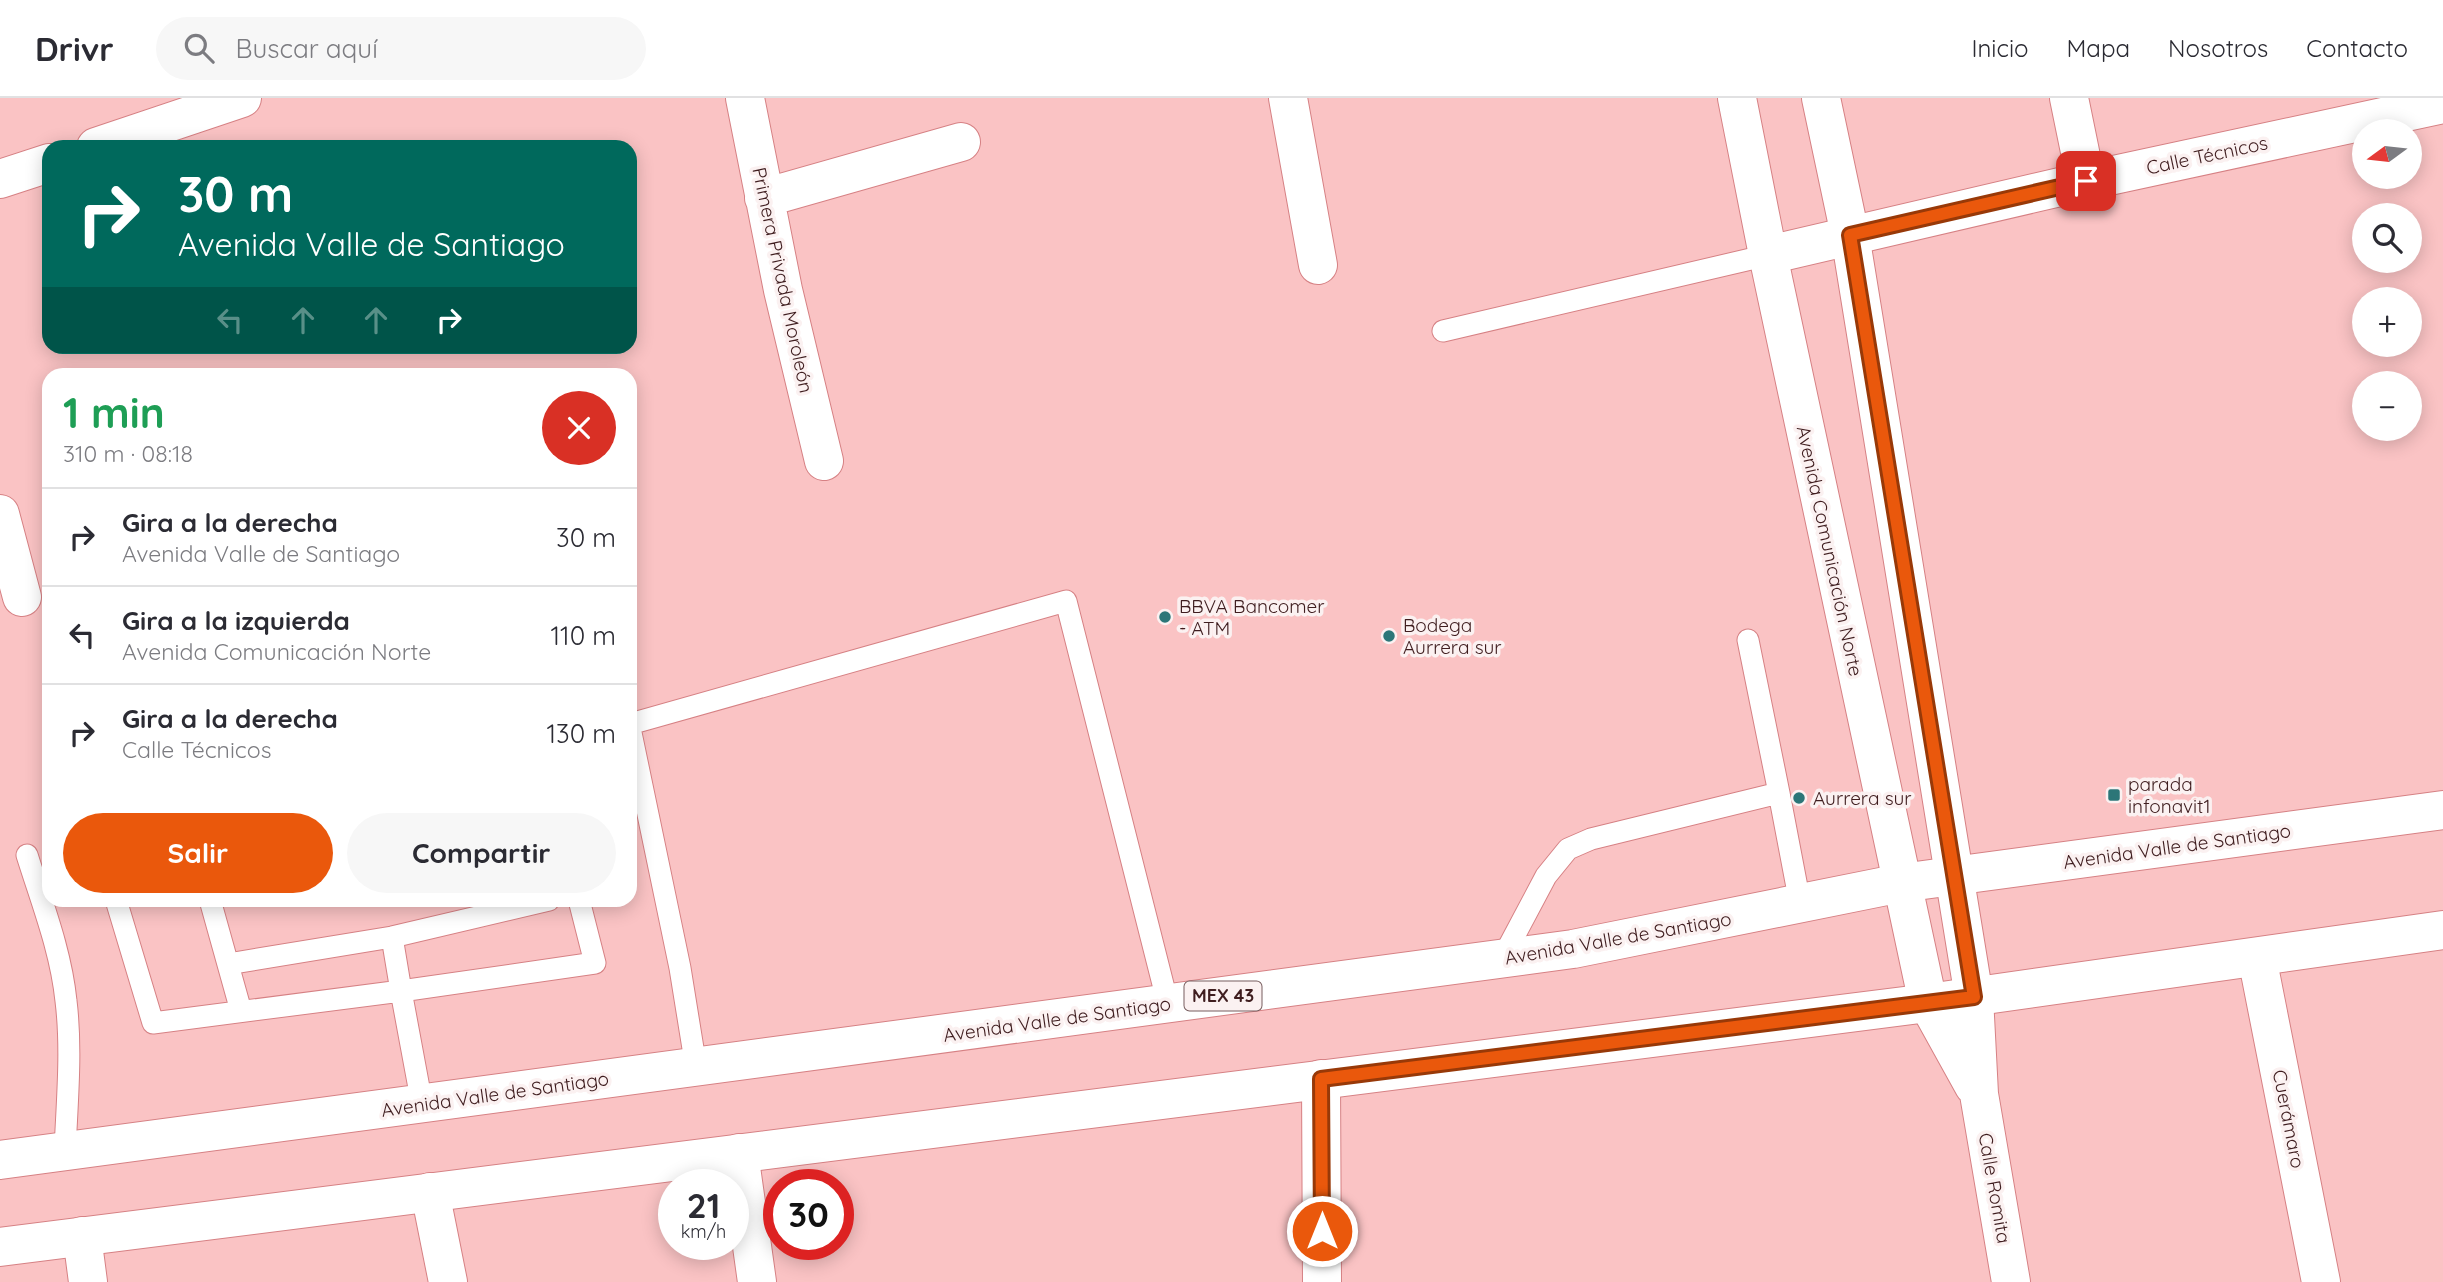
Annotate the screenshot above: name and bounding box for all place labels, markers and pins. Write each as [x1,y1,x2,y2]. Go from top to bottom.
pin [2056,151,2116,211]
place label: BBVA Bancomer - ATM [1179,594,1325,640]
marker: BBVA Bancomer - ATM [1157,609,1173,625]
place label: Bodega Aurrera sur [1403,613,1502,659]
marker: Bodega Aurrera sur [1381,628,1397,644]
place label: parada infonavit1 [2128,772,2211,818]
place label: Aurrera sur [1813,786,1912,810]
marker: parada infonavit1 [2106,787,2122,803]
marker: Aurrera sur [1791,790,1807,806]

